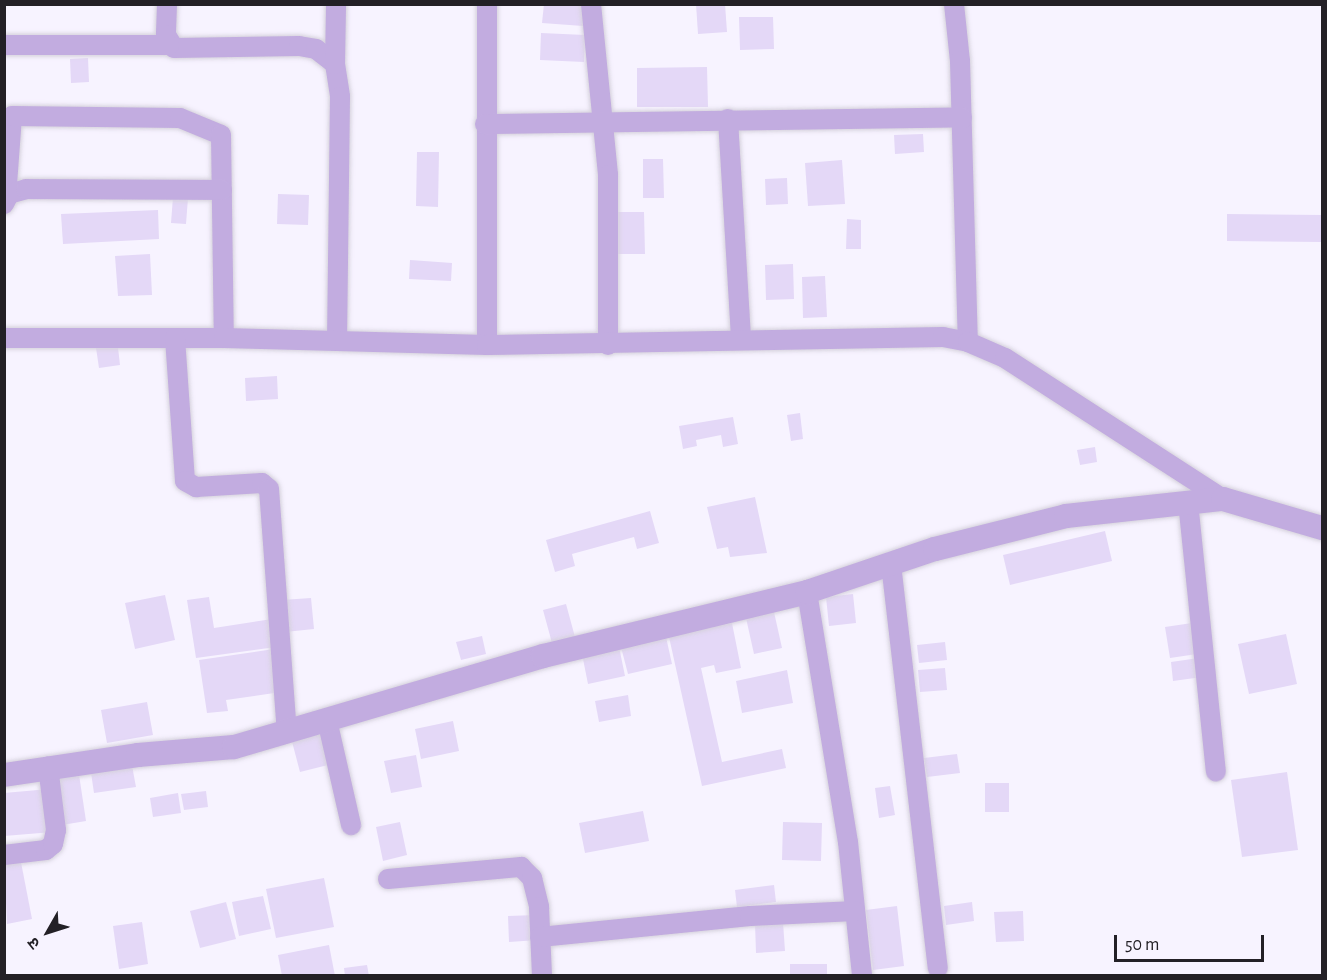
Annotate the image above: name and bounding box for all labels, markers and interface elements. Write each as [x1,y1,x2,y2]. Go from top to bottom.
north arrow [18,902,78,962]
scale bar [1117,923,1267,961]
text: उ [25,935,43,952]
text: 50 m [1125,936,1159,954]

